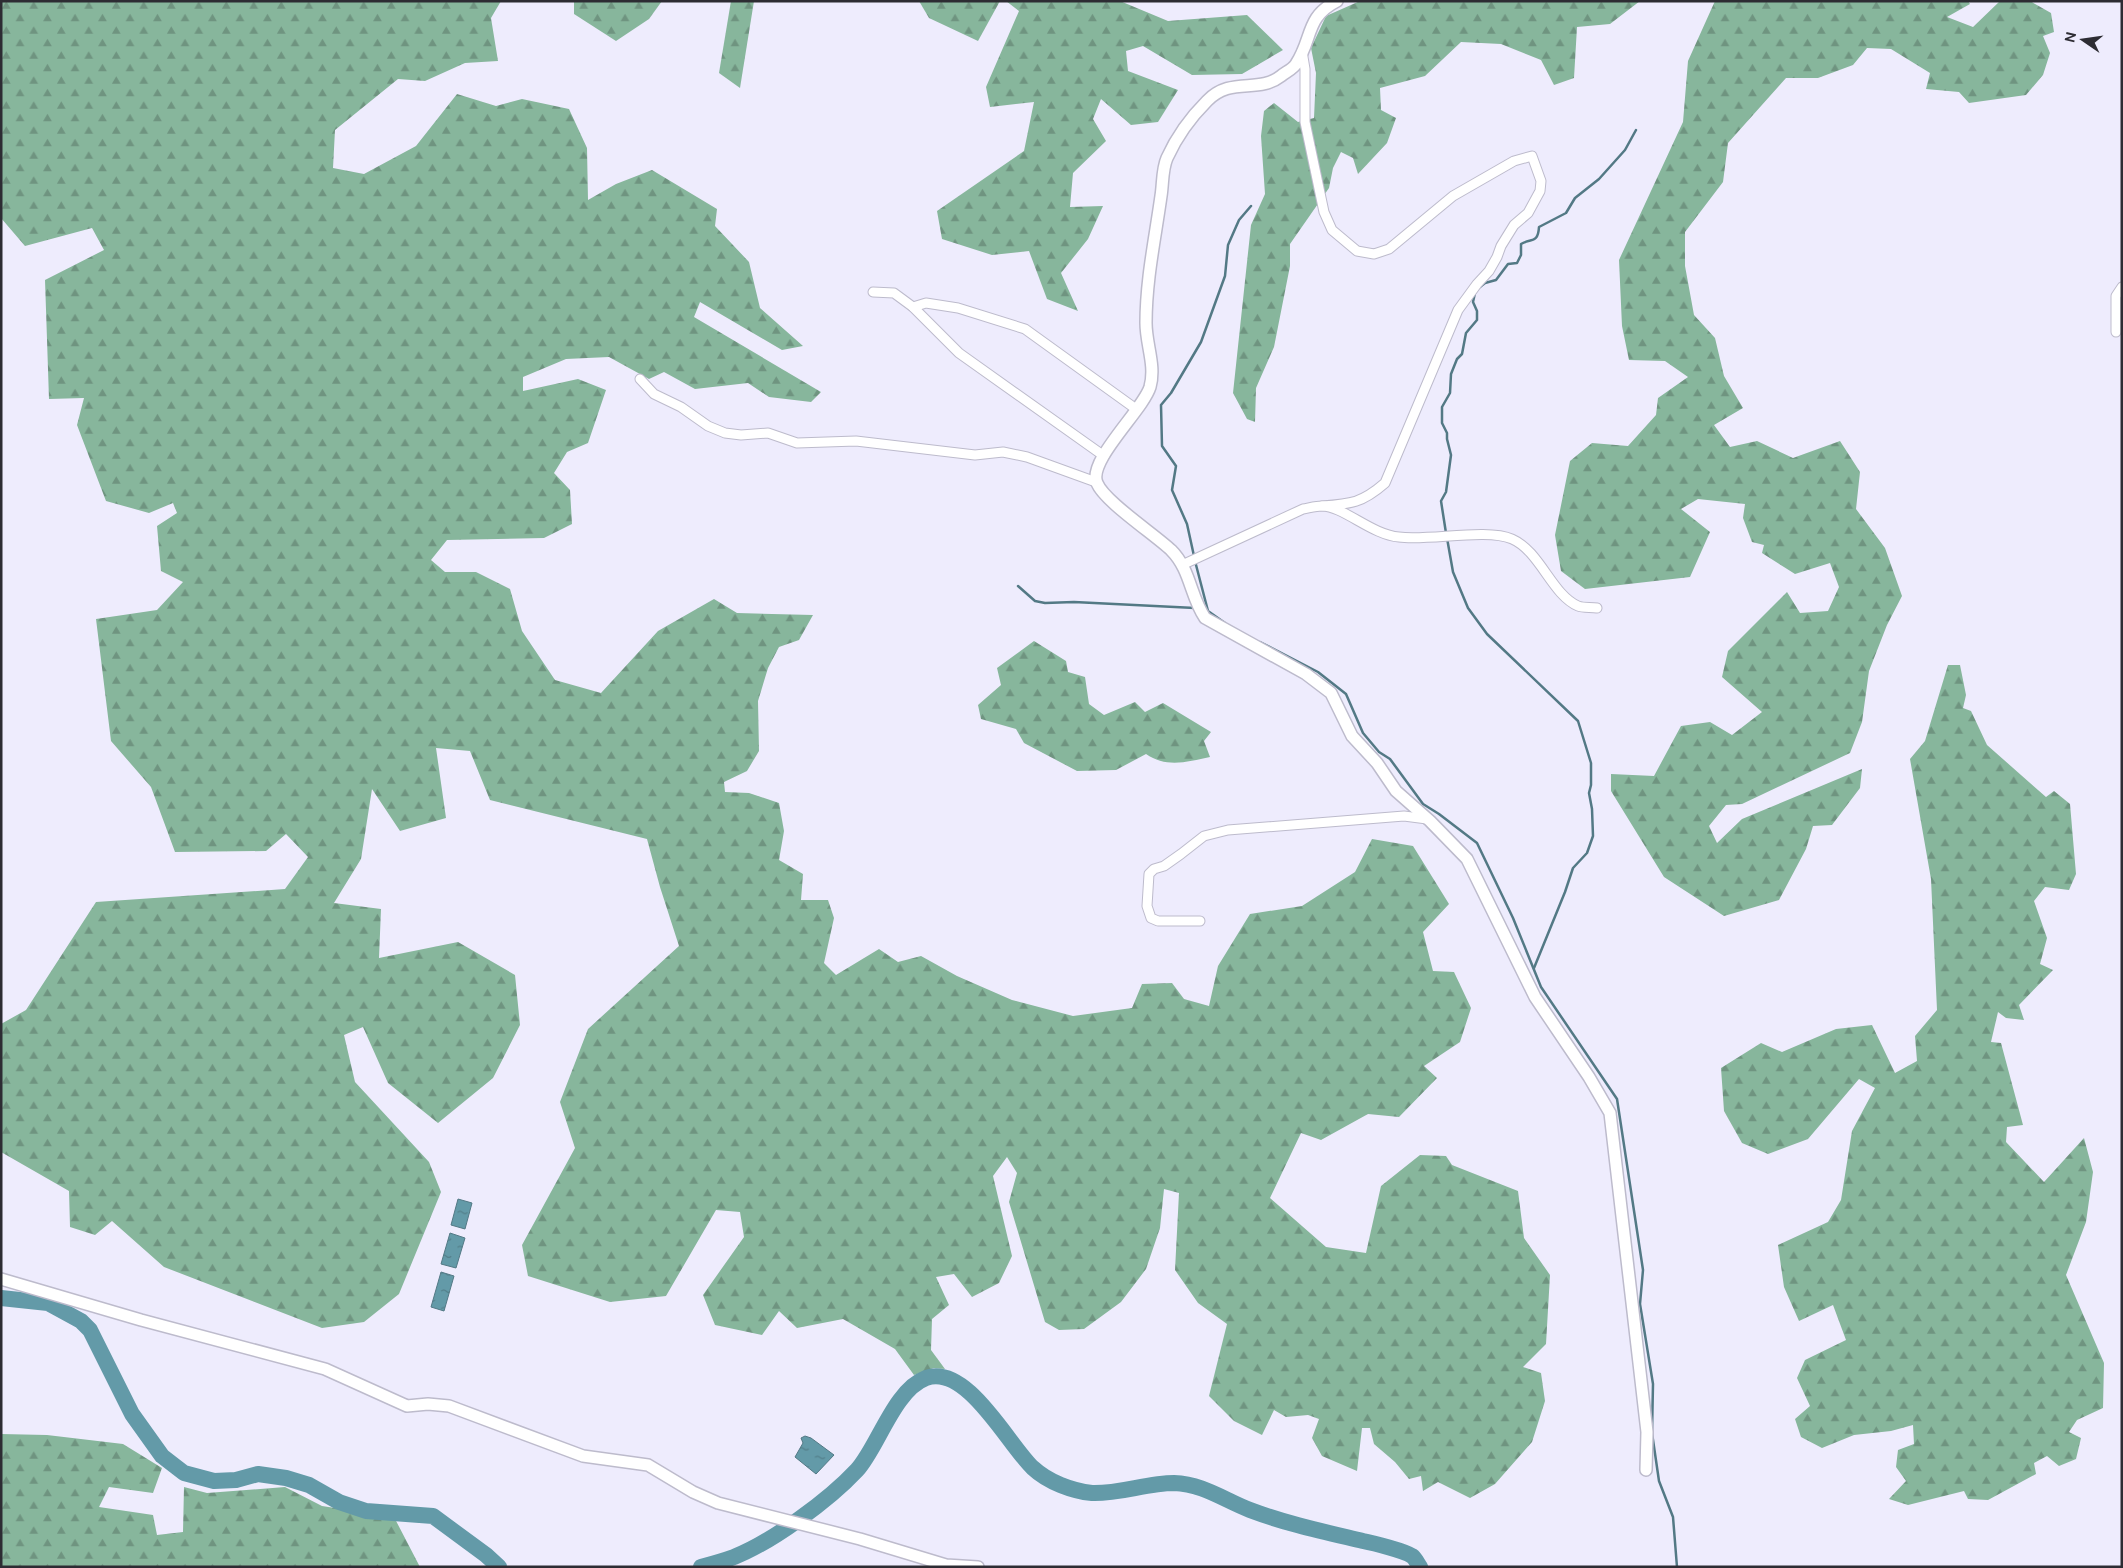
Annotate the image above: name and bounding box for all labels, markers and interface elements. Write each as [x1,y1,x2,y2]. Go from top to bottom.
north arrow [2058,15,2108,65]
text: N [2060,30,2080,44]

